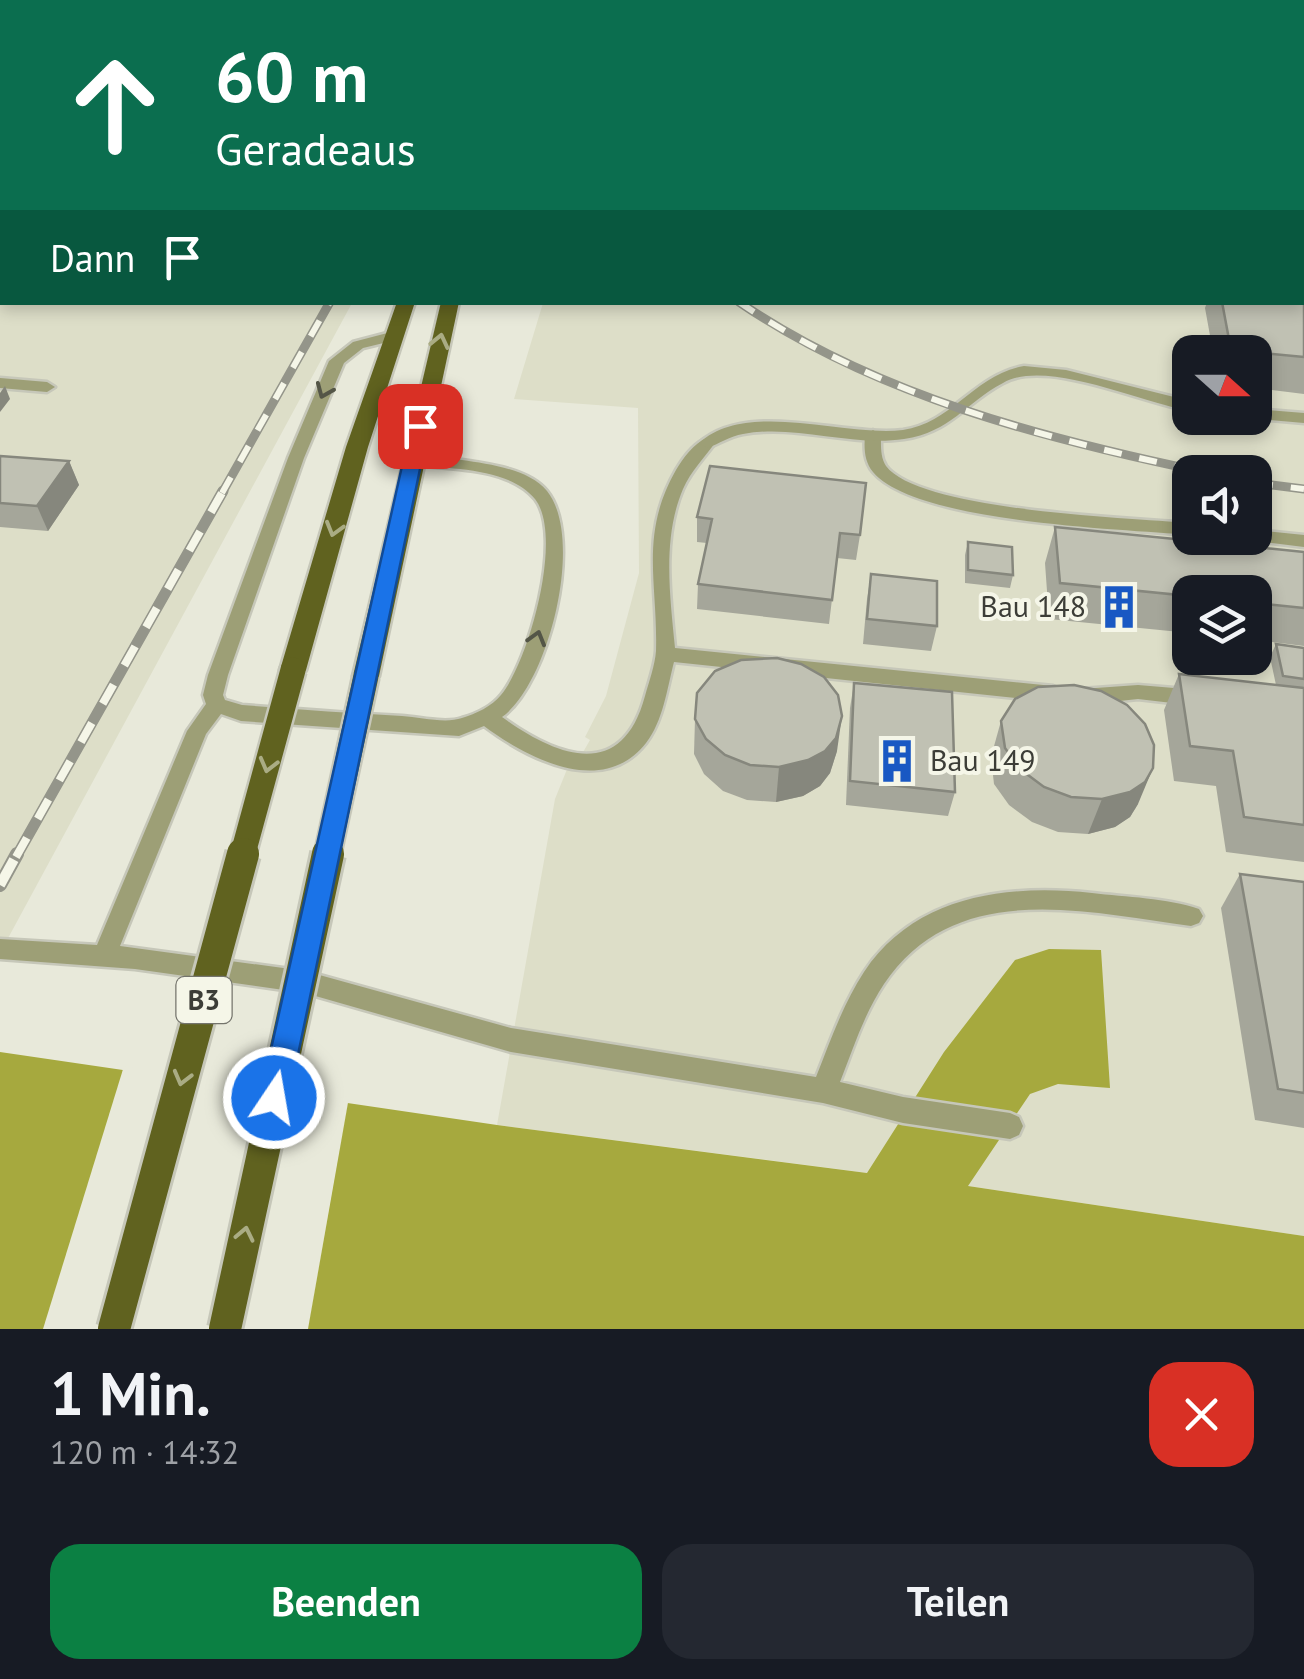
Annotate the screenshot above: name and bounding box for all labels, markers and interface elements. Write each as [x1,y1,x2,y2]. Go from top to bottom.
text: 60 m [215,31,368,121]
icon: ahead [50,40,180,170]
text: Geradeaus [215,119,416,177]
icon: arrive [155,230,210,285]
text: Dann [50,233,135,282]
one-way arrow [428,333,449,350]
north arrow [1172,335,1272,435]
map controls [1172,335,1272,675]
one-way arrow [316,381,336,399]
pin [378,384,463,469]
icon: arrive [393,399,448,454]
button: sound [1172,455,1272,555]
one-way arrow [324,519,345,537]
button: layers [1172,575,1272,675]
building icon: Bau 148 [1095,583,1143,631]
place label: Bau 148 [980,586,1086,625]
one-way arrow [525,629,546,647]
building icon: Bau 149 [873,737,921,785]
place label: Bau 149 [930,740,1036,779]
one-way arrow [258,755,279,773]
road number: B3 [176,977,232,1023]
position arrow [222,1046,326,1150]
one-way arrow [173,1069,194,1086]
one-way arrow [234,1226,255,1243]
text: 1 Min. [50,1354,211,1432]
button: close [1149,1362,1254,1467]
text: 120 m · 14:32 [50,1431,239,1473]
button: Beenden [50,1544,642,1659]
button: Teilen [662,1544,1254,1659]

